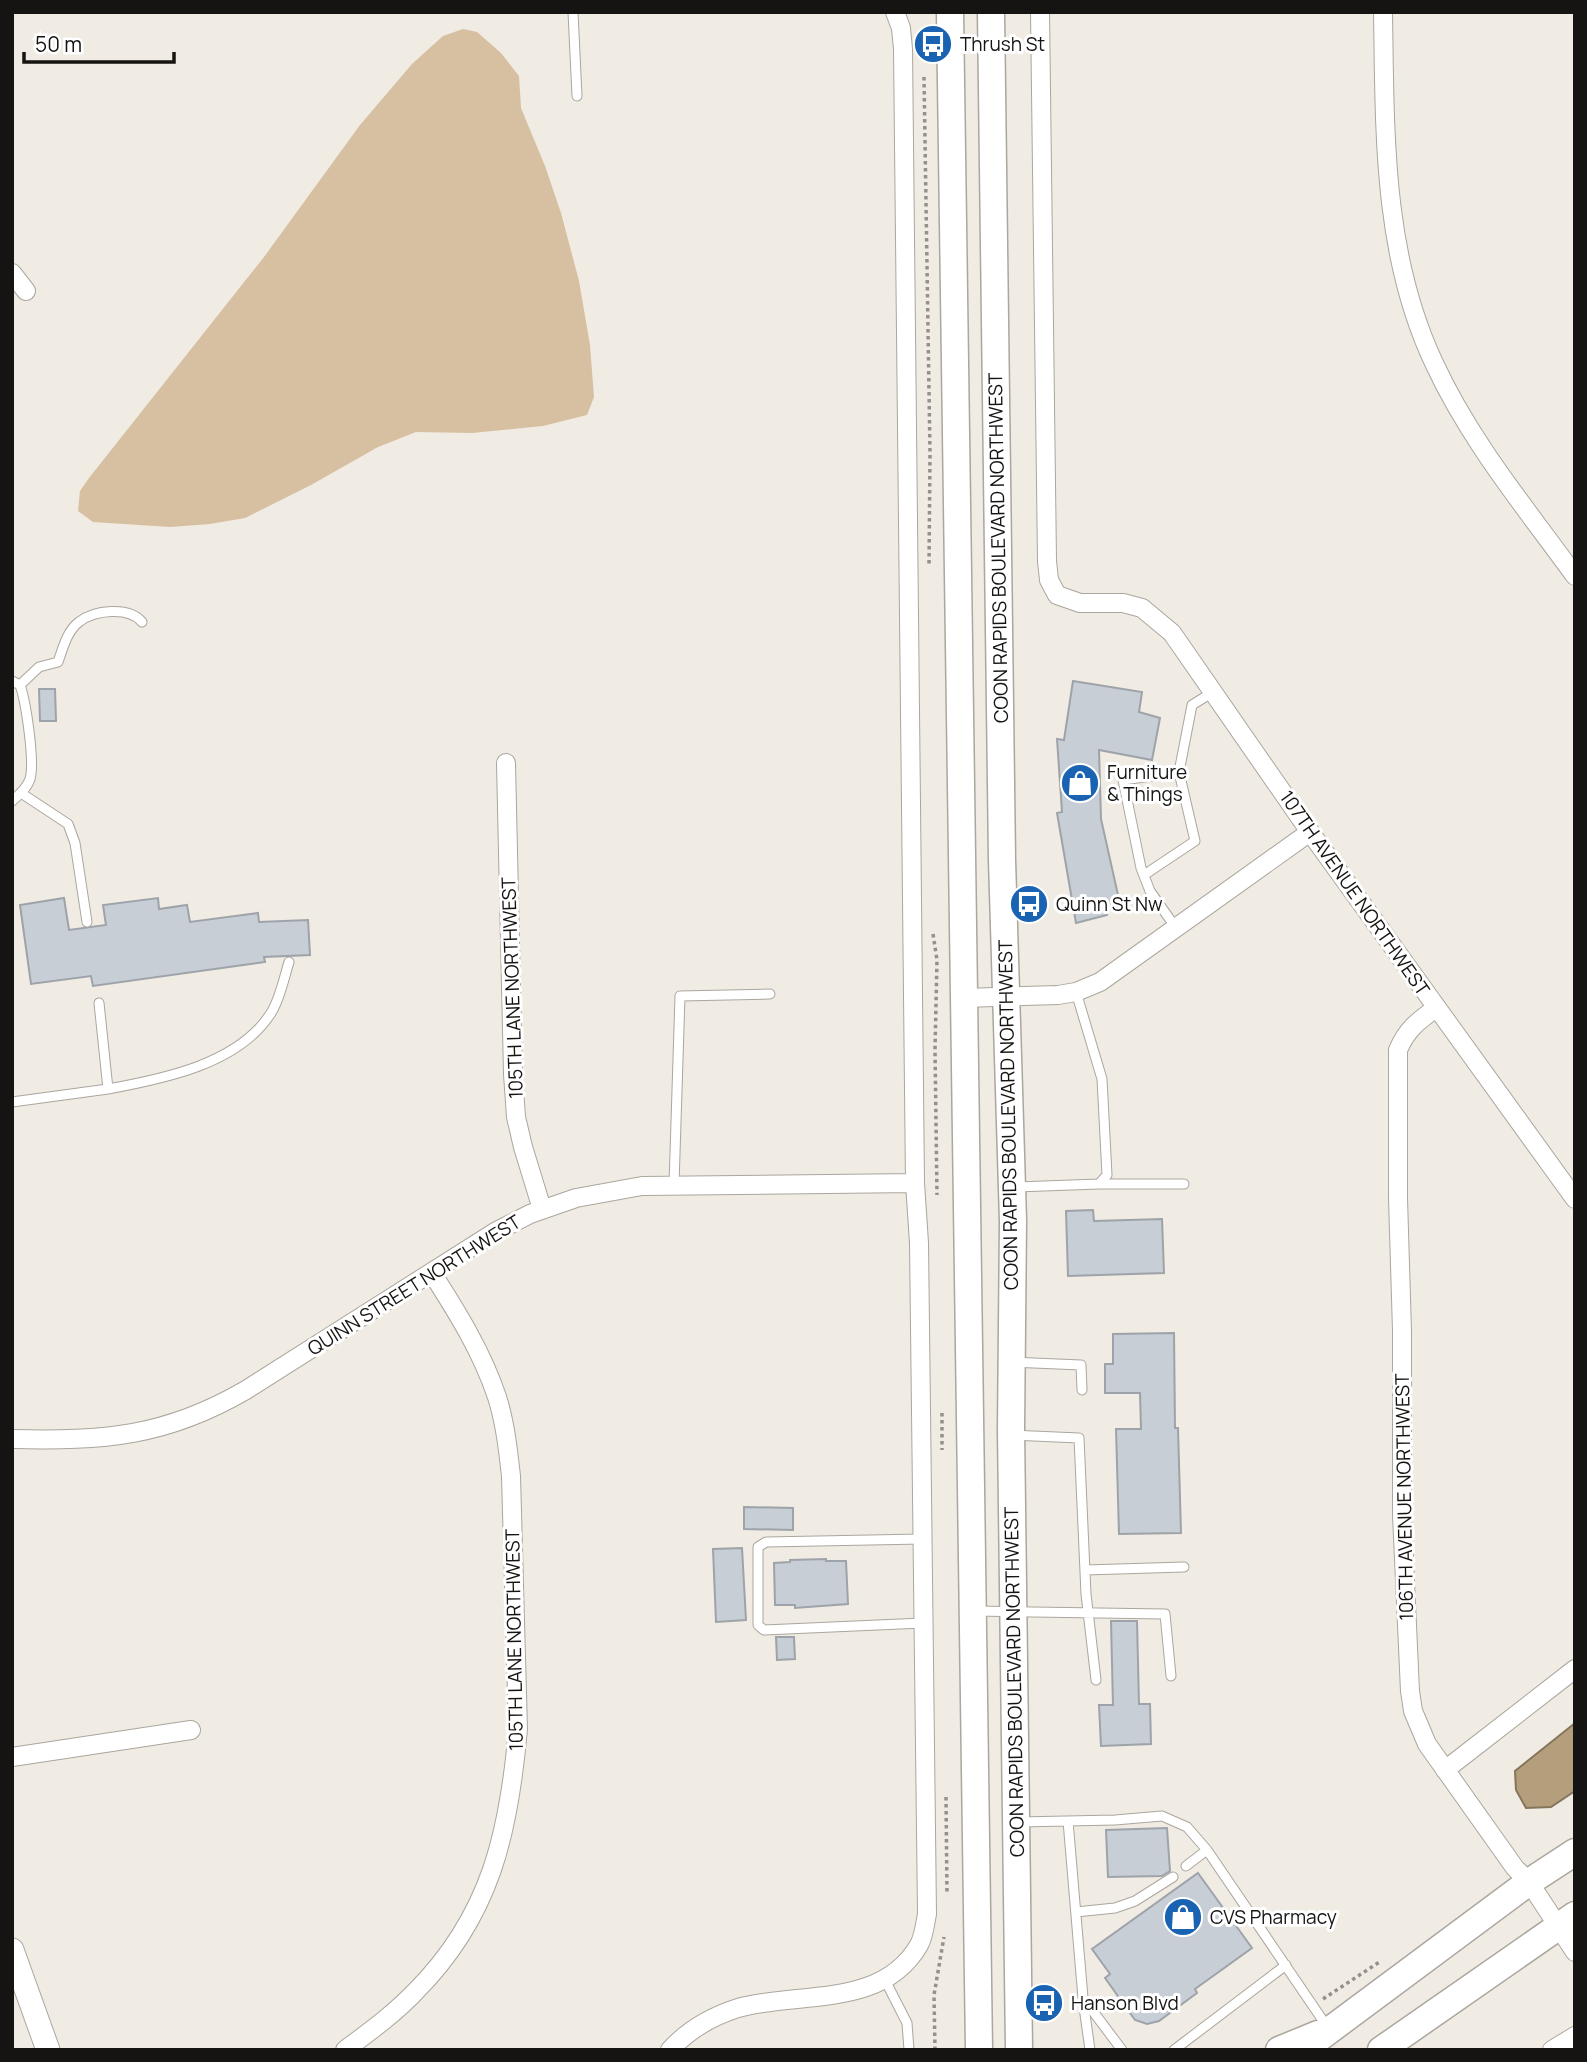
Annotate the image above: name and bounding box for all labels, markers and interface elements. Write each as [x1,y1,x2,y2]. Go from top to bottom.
scale bar [24,21,175,65]
bus stop icon: Thrush St [912,23,954,65]
text: 50 m [35,30,82,58]
place label: Thrush St [960,31,1045,57]
street label: COON RAPIDS BOULEVARD NORTHWEST [982,372,1014,723]
place label: Furniture & Things [1107,759,1187,807]
shop icon: Furniture & Things [1059,762,1101,804]
street label: 107TH AVENUE NORTHWEST [1274,785,1436,1001]
street label: 105TH LANE NORTHWEST [495,876,529,1099]
bus stop icon: Quinn St Nw [1008,883,1050,925]
place label: Quinn St Nw [1056,891,1163,917]
street label: COON RAPIDS BOULEVARD NORTHWEST [992,939,1024,1290]
street label: QUINN STREET NORTHWEST [302,1208,526,1361]
street label: 106TH AVENUE NORTHWEST [1389,1373,1419,1621]
street label: COON RAPIDS BOULEVARD NORTHWEST [998,1506,1030,1857]
street label: 105TH LANE NORTHWEST [499,1528,529,1751]
shop icon: CVS Pharmacy [1162,1896,1204,1938]
place label: CVS Pharmacy [1210,1904,1337,1930]
bus stop icon: Hanson Blvd [1023,1982,1065,2024]
place label: Hanson Blvd [1071,1990,1179,2016]

